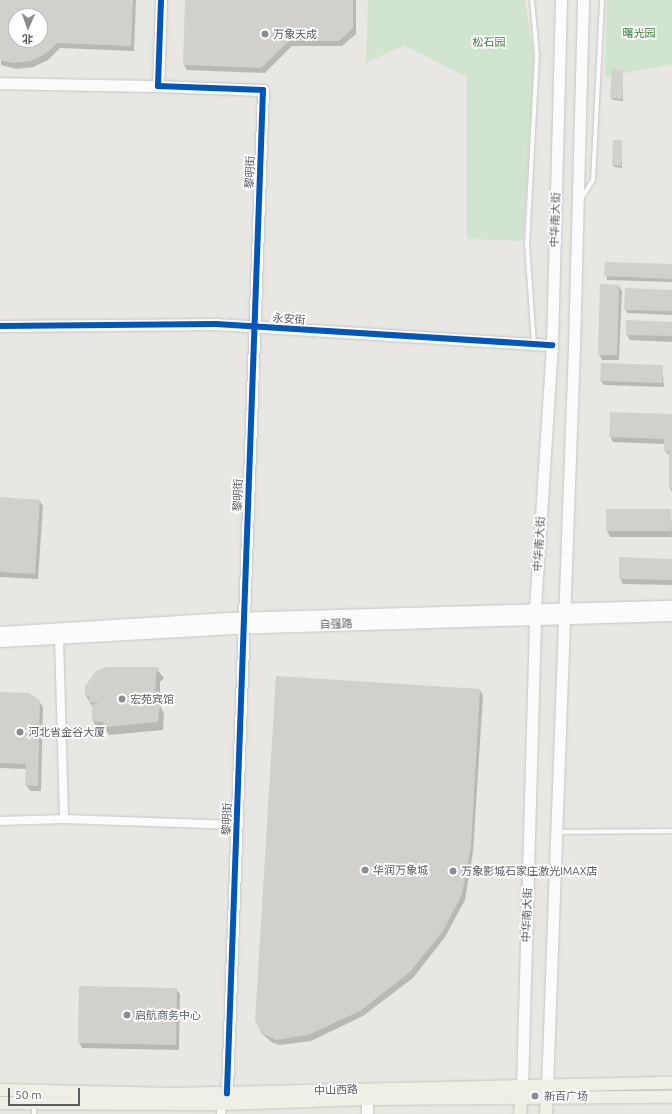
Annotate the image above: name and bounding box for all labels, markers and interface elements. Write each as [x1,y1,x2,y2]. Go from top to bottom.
north arrow [8,8,48,48]
park label: 曙光园 [623,26,655,40]
place label: 万象天成 [273,27,317,41]
marker: 万象天成 [260,29,270,39]
text: 北 [22,33,33,45]
park label: 松石园 [473,35,505,49]
street label: 黎明街 [243,155,257,189]
street label: 中华南大街 [547,192,563,248]
street label: 永安街 [272,311,306,327]
street label: 黎明街 [231,478,245,512]
street label: 中华南大街 [530,516,548,572]
street label: 自强路 [319,617,353,631]
place label: 宏苑宾馆 [130,692,174,706]
marker: 宏苑宾馆 [117,694,127,704]
place label: 河北省金谷大厦 [28,725,105,739]
marker: 河北省金谷大厦 [15,727,25,737]
street label: 黎明街 [220,802,234,836]
place label: 华润万象城 [373,863,428,877]
place label: 万象影城石家庄激光IMAX店 [461,864,598,878]
marker: 华润万象城 [360,865,370,875]
marker: 万象影城石家庄激光IMAX店 [448,866,458,876]
street label: 中华南大街 [519,887,535,943]
place label: 启航商务中心 [135,1008,201,1022]
marker: 启航商务中心 [122,1010,132,1020]
scale bar [10,1080,82,1106]
street label: 中山西路 [314,1083,358,1097]
text: 50 m [15,1088,42,1101]
place label: 新百广场 [544,1089,588,1103]
marker: 新百广场 [529,1090,541,1102]

